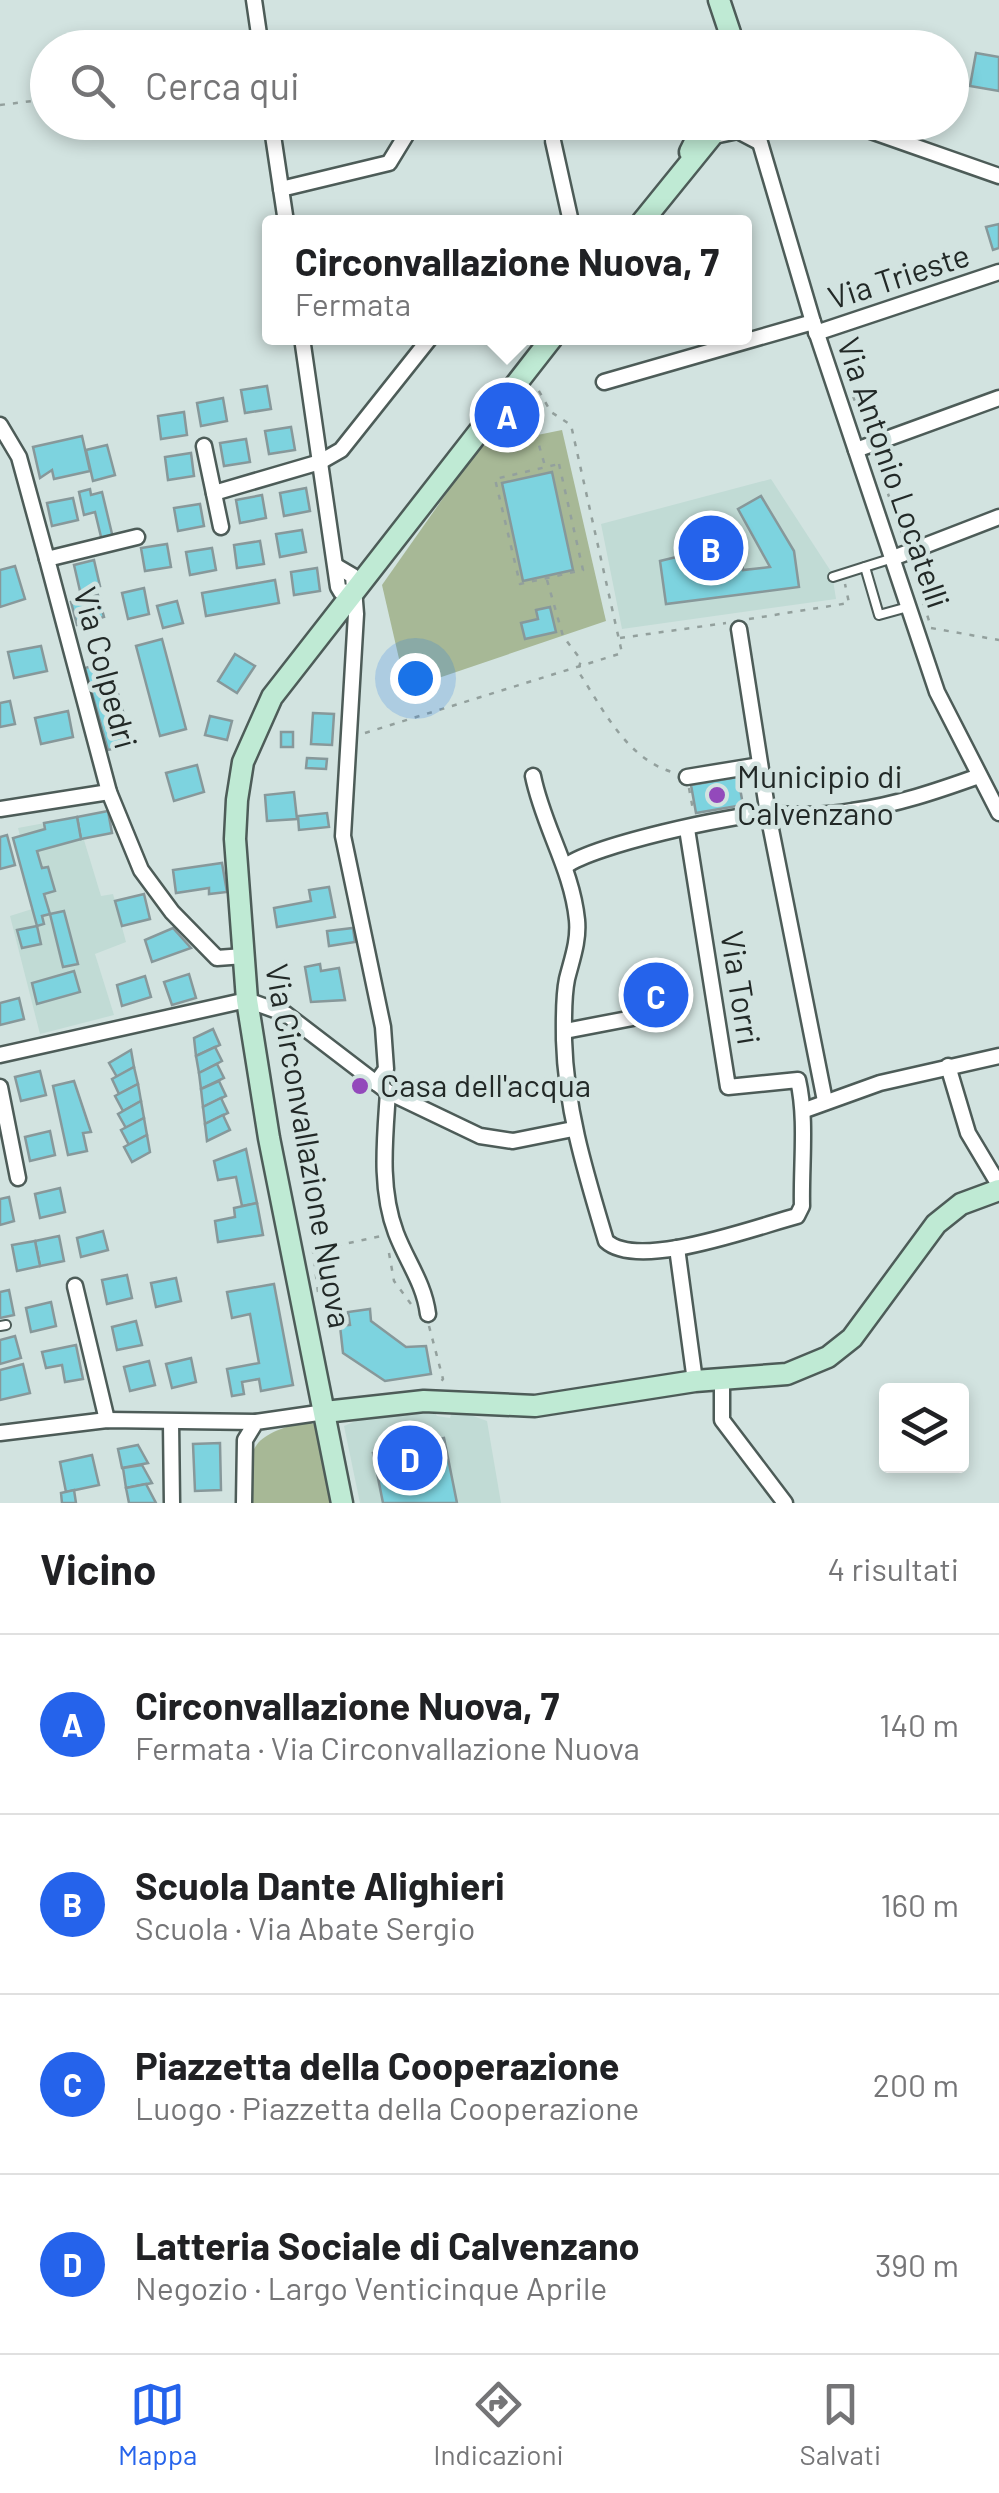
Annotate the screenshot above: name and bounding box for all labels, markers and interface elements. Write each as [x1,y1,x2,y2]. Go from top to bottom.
search box [30,30,969,140]
icon: search [65,58,120,113]
text: Cerca qui [145,62,300,108]
popup [262,215,752,345]
street label: Via Trieste [823,234,974,316]
text: Circonvallazione Nuova, 7 [295,238,719,284]
text: Fermata [295,284,411,322]
street label: Via Antonio Locatelli [831,332,959,613]
pin: A [474,378,540,452]
pin: B [678,510,744,586]
street label: Via Colpedri [67,583,147,752]
your location [390,653,441,704]
place label: Municipio di Calvenzano [737,756,903,831]
marker: Municipio di Calvenzano [706,784,728,806]
street label: Via Torri [714,928,770,1047]
pin: C [624,958,688,1032]
street label: Via Circonvallazione Nuova [259,961,361,1331]
place label: Casa dell'acqua [380,1065,591,1103]
marker: Casa dell'acqua [349,1075,371,1097]
map controls [879,1383,969,1473]
button: layers [879,1383,969,1473]
pin: D [378,1420,442,1496]
text: Vicino [40,1543,156,1593]
text: 4 risultati [828,1549,959,1587]
text: Circonvallazione Nuova, 7 [135,1682,559,1728]
text: A [62,1705,83,1743]
text: 140 m [879,1705,959,1743]
text: Fermata · Via Circonvallazione Nuova [135,1728,640,1766]
text: Scuola Dante Alighieri [135,1862,505,1908]
text: B [63,1885,82,1923]
text: 160 m [880,1885,959,1923]
text: Scuola · Via Abate Sergio [135,1908,475,1946]
text: Piazzetta della Cooperazione [135,2042,619,2088]
text: C [63,2065,82,2103]
text: 200 m [873,2065,959,2103]
text: Luogo · Piazzetta della Cooperazione [135,2088,639,2126]
text: Latteria Sociale di Calvenzano [135,2222,640,2268]
text: D [63,2245,82,2283]
text: 390 m [875,2245,959,2283]
text: Negozio · Largo Venticinque Aprile [135,2268,607,2306]
tab: Mappa [118,2377,197,2471]
tab: Indicazioni [433,2377,564,2471]
tab: Salvati [800,2377,881,2471]

